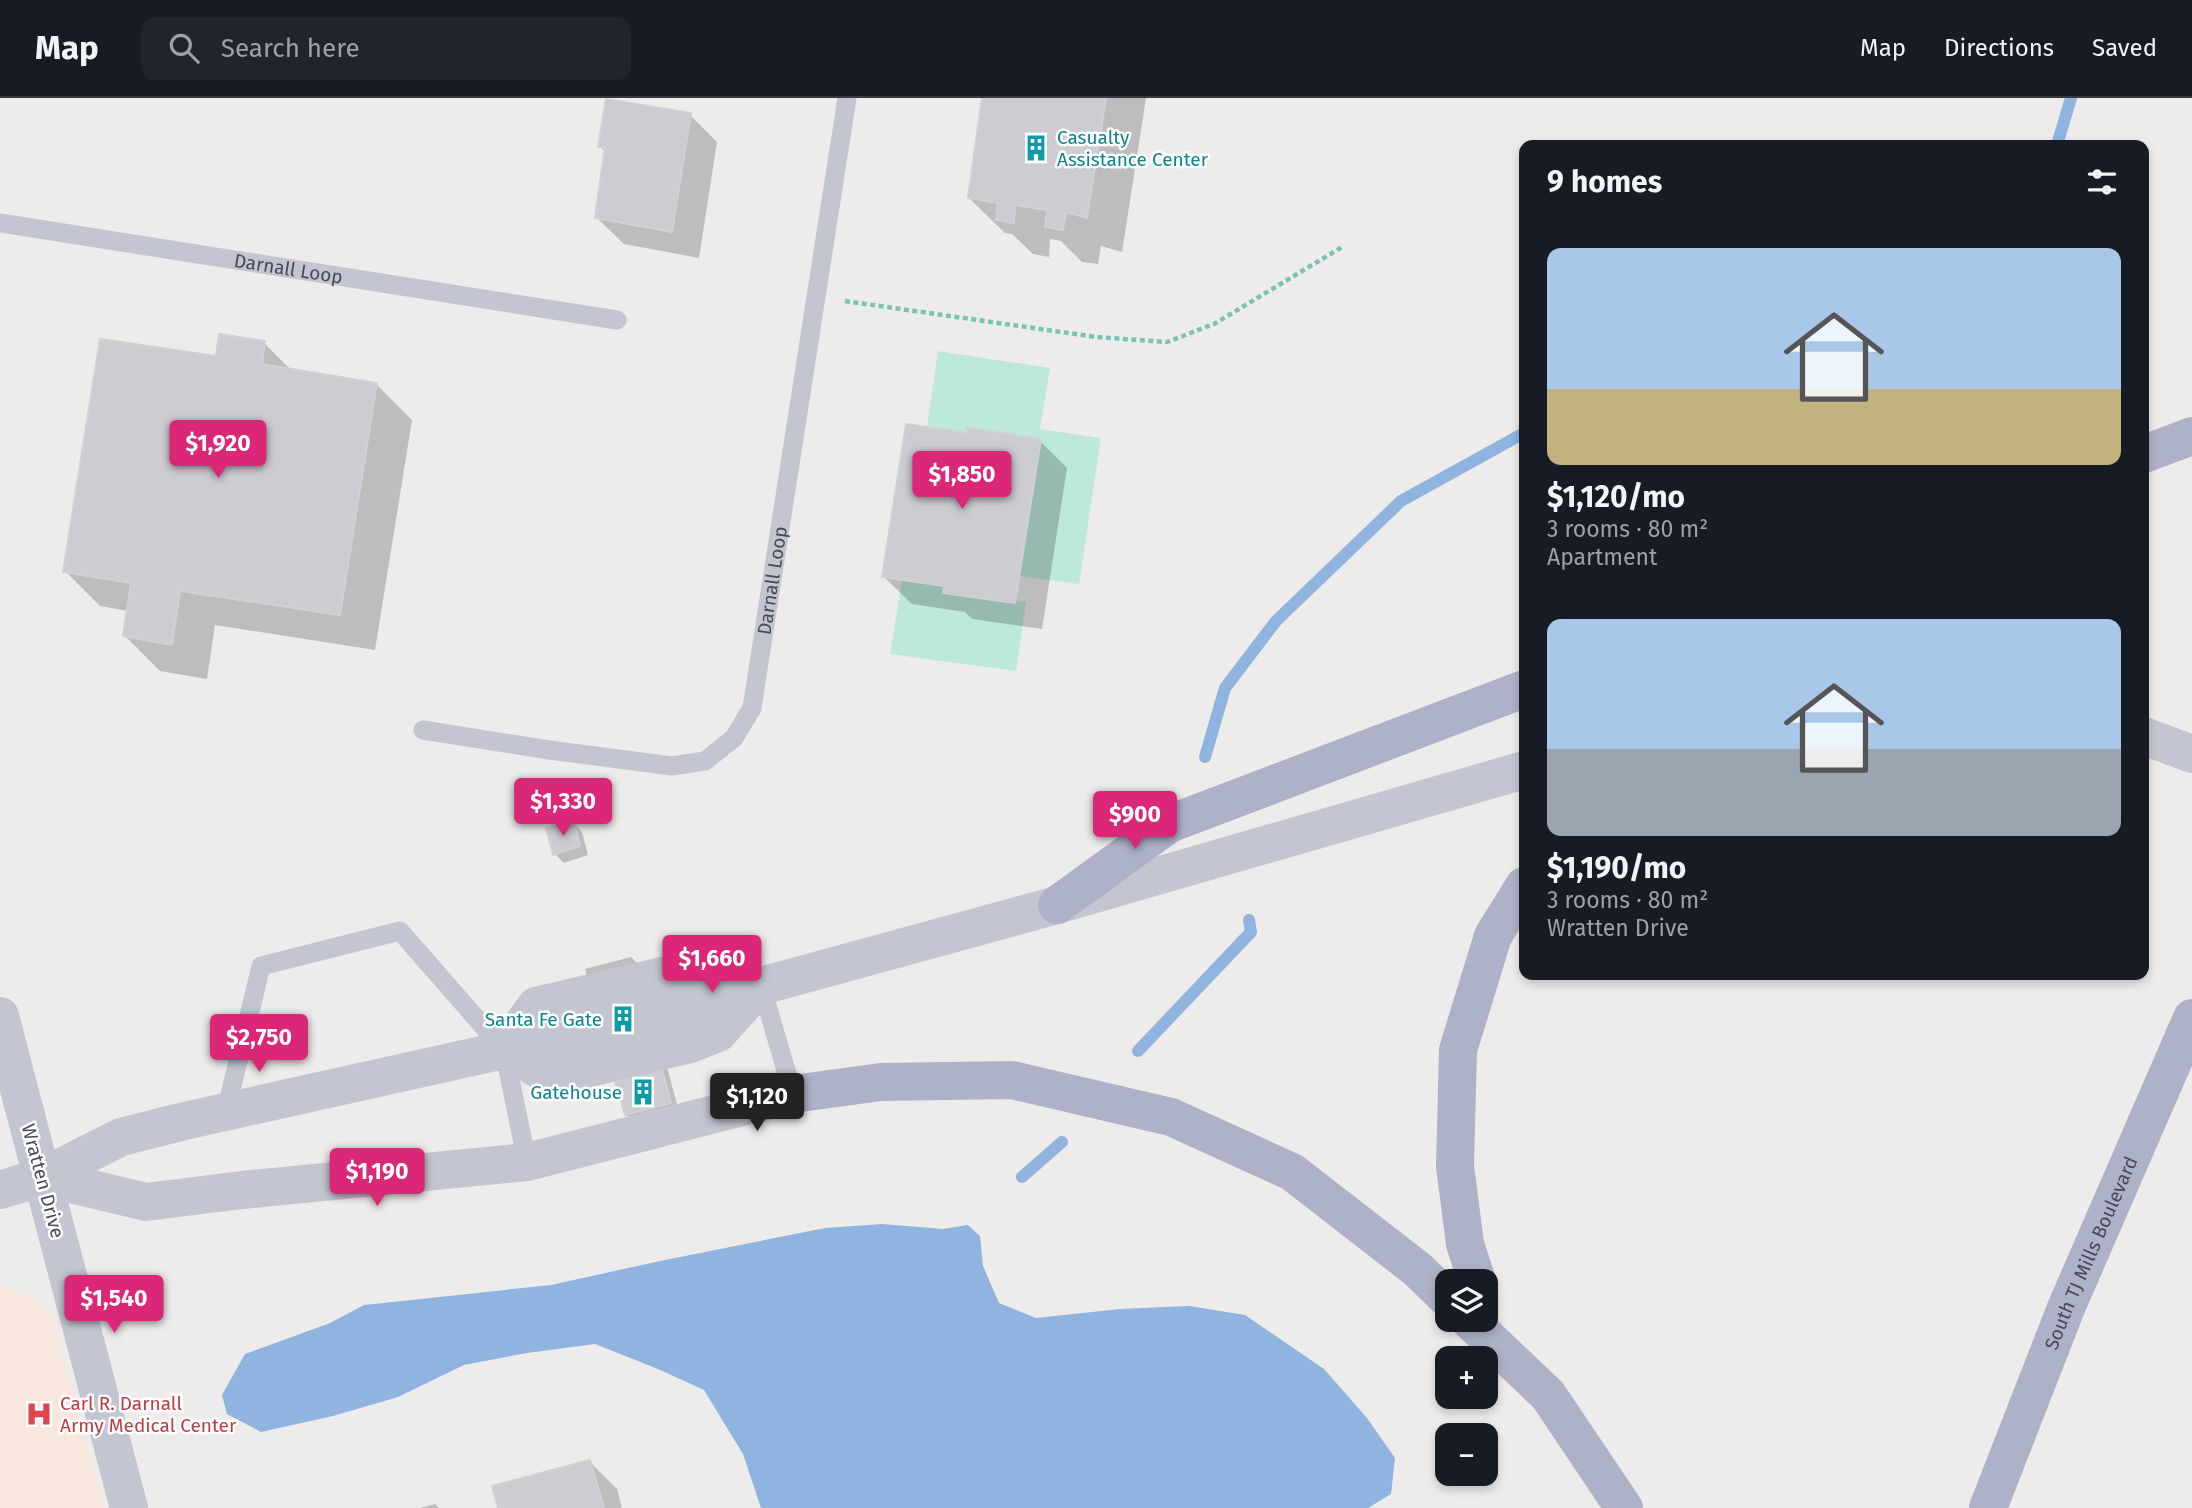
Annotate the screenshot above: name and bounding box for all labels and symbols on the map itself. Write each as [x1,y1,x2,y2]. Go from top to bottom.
place label: Casualty Assistance Center [1057,126,1209,171]
building icon: Casualty Assistance Center [1021,133,1051,163]
street label: Darnall Loop [232,248,344,288]
pin: $1,920 [161,420,275,480]
pin: $1,850 [905,452,1019,511]
street label: Darnall Loop [752,525,792,637]
pin: $1,330 [506,778,620,838]
pin: $900 [1094,792,1176,851]
pin: $1,660 [655,936,769,995]
building icon: Santa Fe Gate [608,1004,638,1034]
place label: Santa Fe Gate [485,1008,602,1031]
pin: $2,750 [202,1014,316,1074]
pin: $1,120 [700,1074,814,1133]
building icon: Gatehouse [628,1077,658,1107]
place label: Gatehouse [530,1081,622,1104]
street label: Wratten Drive [17,1121,69,1241]
pin: $1,190 [320,1148,434,1208]
street label: South TJ Mills Boulevard [2039,1153,2142,1353]
pin: $1,540 [57,1276,171,1335]
place label: Carl R. Darnall Army Medical Center [60,1392,237,1437]
hospital icon: Carl R. Darnall Army Medical Center [24,1399,54,1429]

